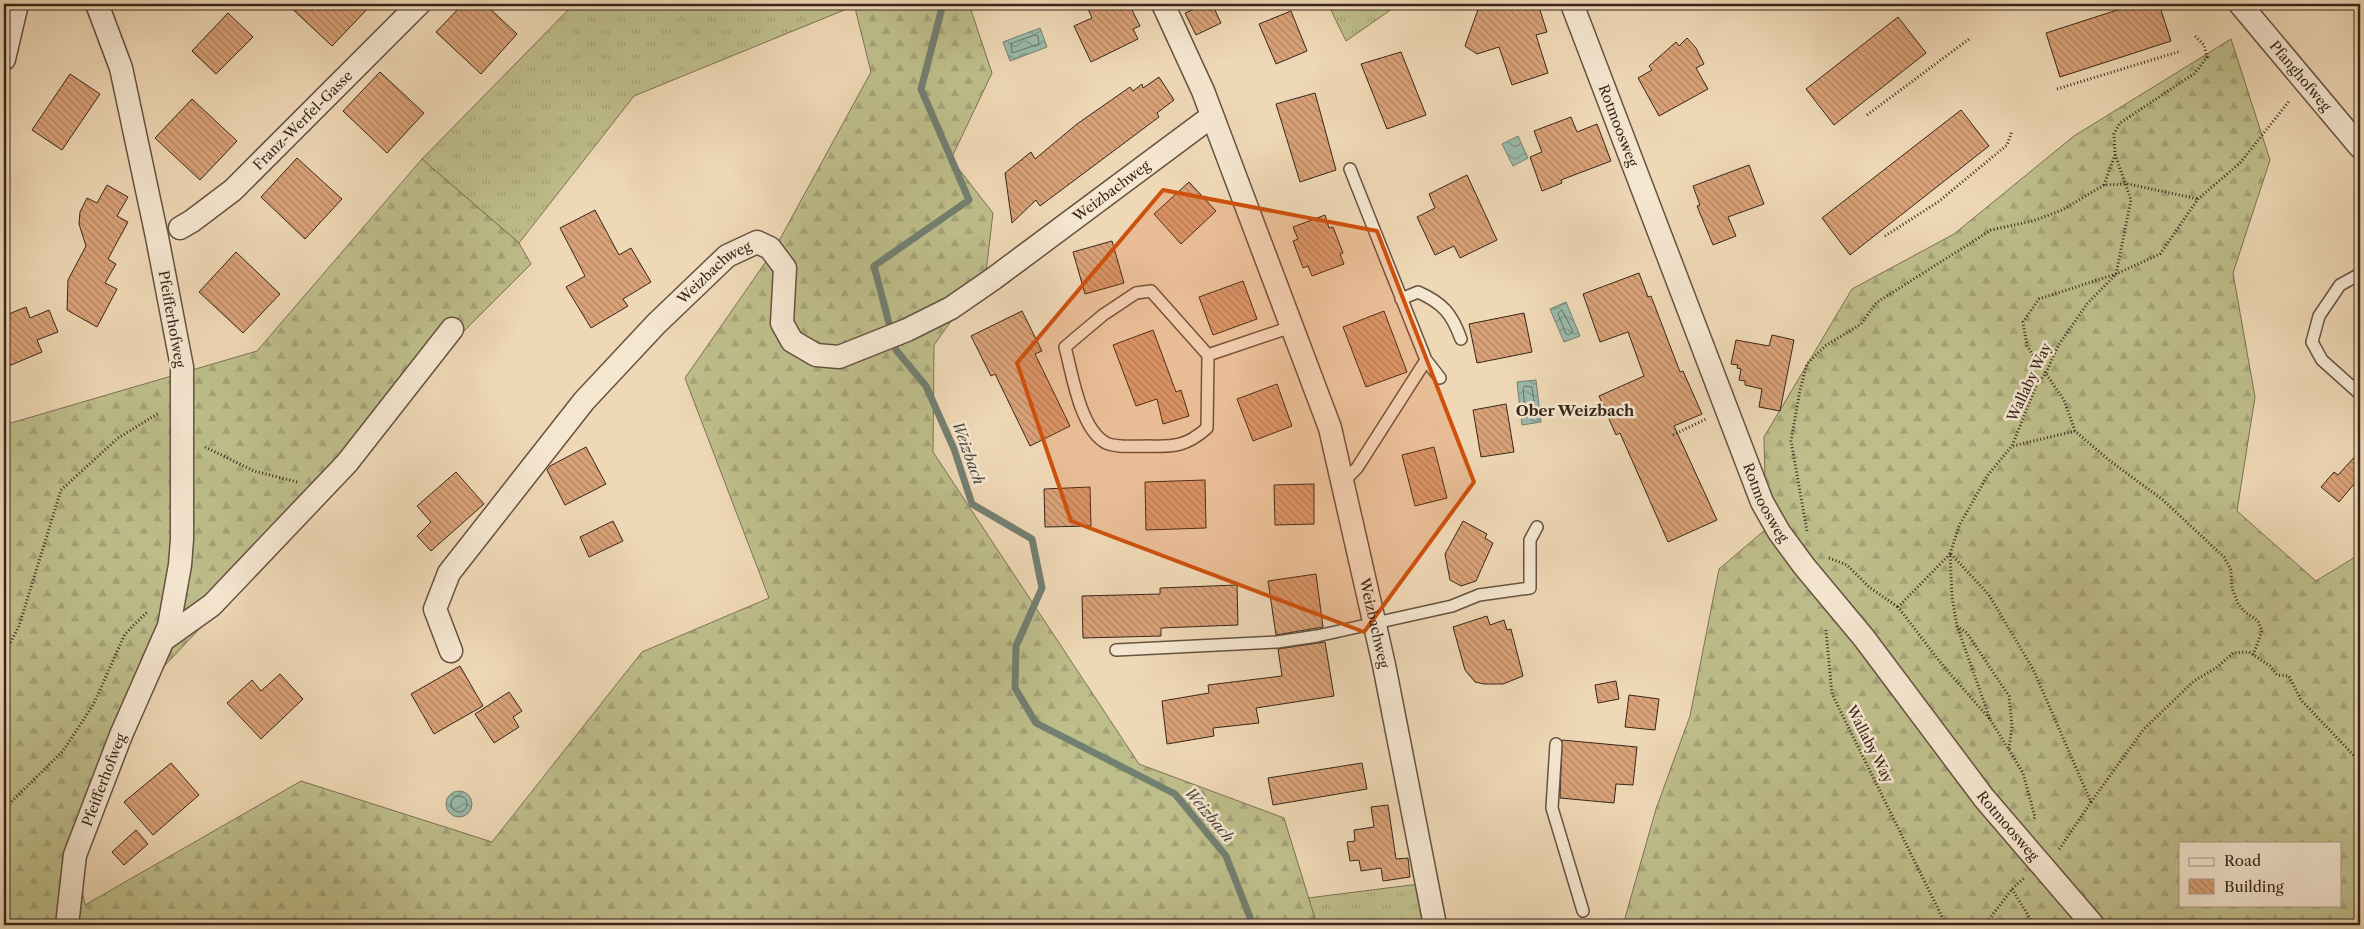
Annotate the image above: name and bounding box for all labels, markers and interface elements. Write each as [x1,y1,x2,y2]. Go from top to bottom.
street label: Pfanghofweg [2266,37,2336,115]
street label: Franz-Werfel-Gasse [249,66,357,174]
street label: Rotmoosweg [1595,82,1642,170]
street label: Weizbachweg [1069,156,1154,226]
street label: Weizbachweg [673,237,755,309]
street label: Pfeifferhofweg [155,269,189,369]
street label: Wallaby Way [2003,340,2055,425]
district label: Ober Weizbach [1516,401,1635,420]
water label: Weizbach [948,418,989,487]
street label: Rotmoosweg [1739,460,1793,546]
street label: Weizbachweg [1355,576,1394,670]
street label: Wallaby Way [1842,701,1897,786]
street label: Pfeifferhofweg [78,730,130,829]
water label: Weizbach [1181,783,1238,846]
street label: Rotmoosweg [1973,787,2043,865]
legend [2179,842,2342,906]
text: Road [2224,851,2261,870]
text: Building [2224,877,2284,896]

